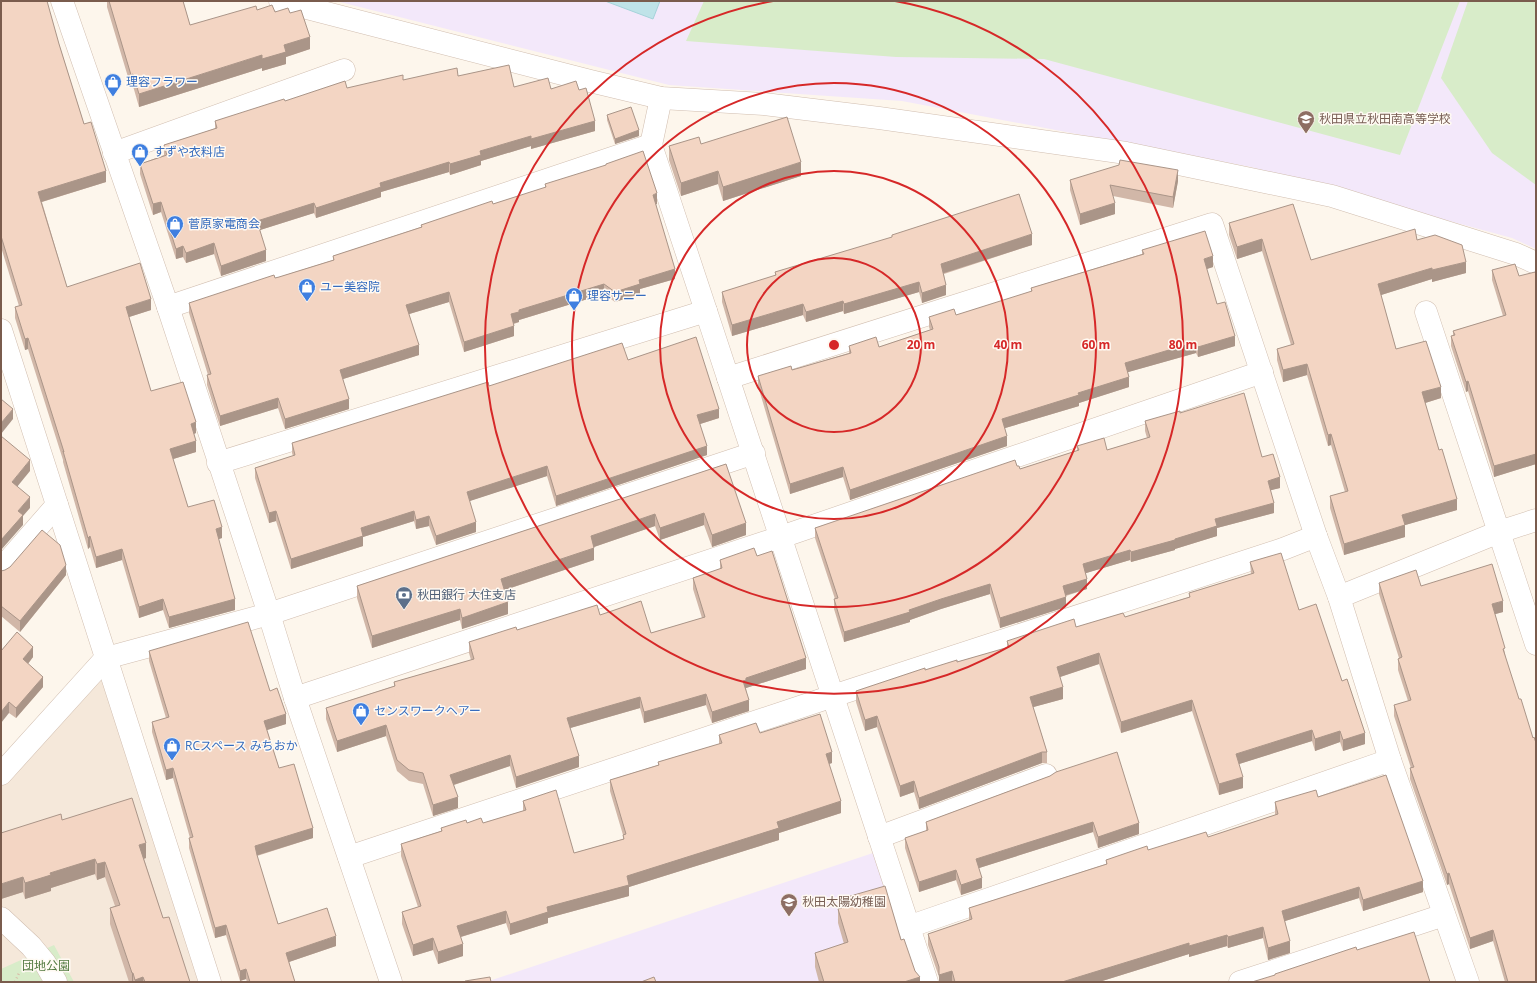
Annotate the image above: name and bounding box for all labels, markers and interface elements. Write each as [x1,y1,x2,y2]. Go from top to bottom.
shop icon: 理容フラワー [103,72,123,97]
place label: 理容フラワー [126,73,198,90]
school or university icon: 秋田県立秋田南高等学校 [1296,109,1316,134]
place label: 秋田県立秋田南高等学校 [1319,110,1451,127]
shop icon: すずや衣料店 [130,142,150,167]
place label: すずや衣料店 [153,143,225,160]
shop icon: 菅原家電商会 [165,214,185,239]
place label: 菅原家電商会 [188,215,260,232]
shop icon: ユー美容院 [297,277,317,302]
place label: ユー美容院 [320,278,380,295]
shop icon: 理容サニー [564,286,584,311]
place label: 理容サニー [587,287,647,304]
text: 20 m [907,336,935,353]
text: 40 m [994,336,1022,353]
text: 60 m [1082,336,1110,353]
text: 80 m [1169,336,1197,353]
centre of rings [827,338,841,352]
bank icon: 秋田銀行 大住支店 [394,585,414,610]
place label: 秋田銀行 大住支店 [417,586,516,603]
shop icon: センスワークヘアー [351,701,371,726]
place label: センスワークヘアー [374,702,481,719]
shop icon: RCスペース みちおか [162,736,182,761]
place label: RCスペース みちおか [185,737,298,754]
school or university icon: 秋田太陽幼稚園 [779,892,799,917]
place label: 秋田太陽幼稚園 [802,893,886,910]
park label: 団地公園 [22,957,70,974]

